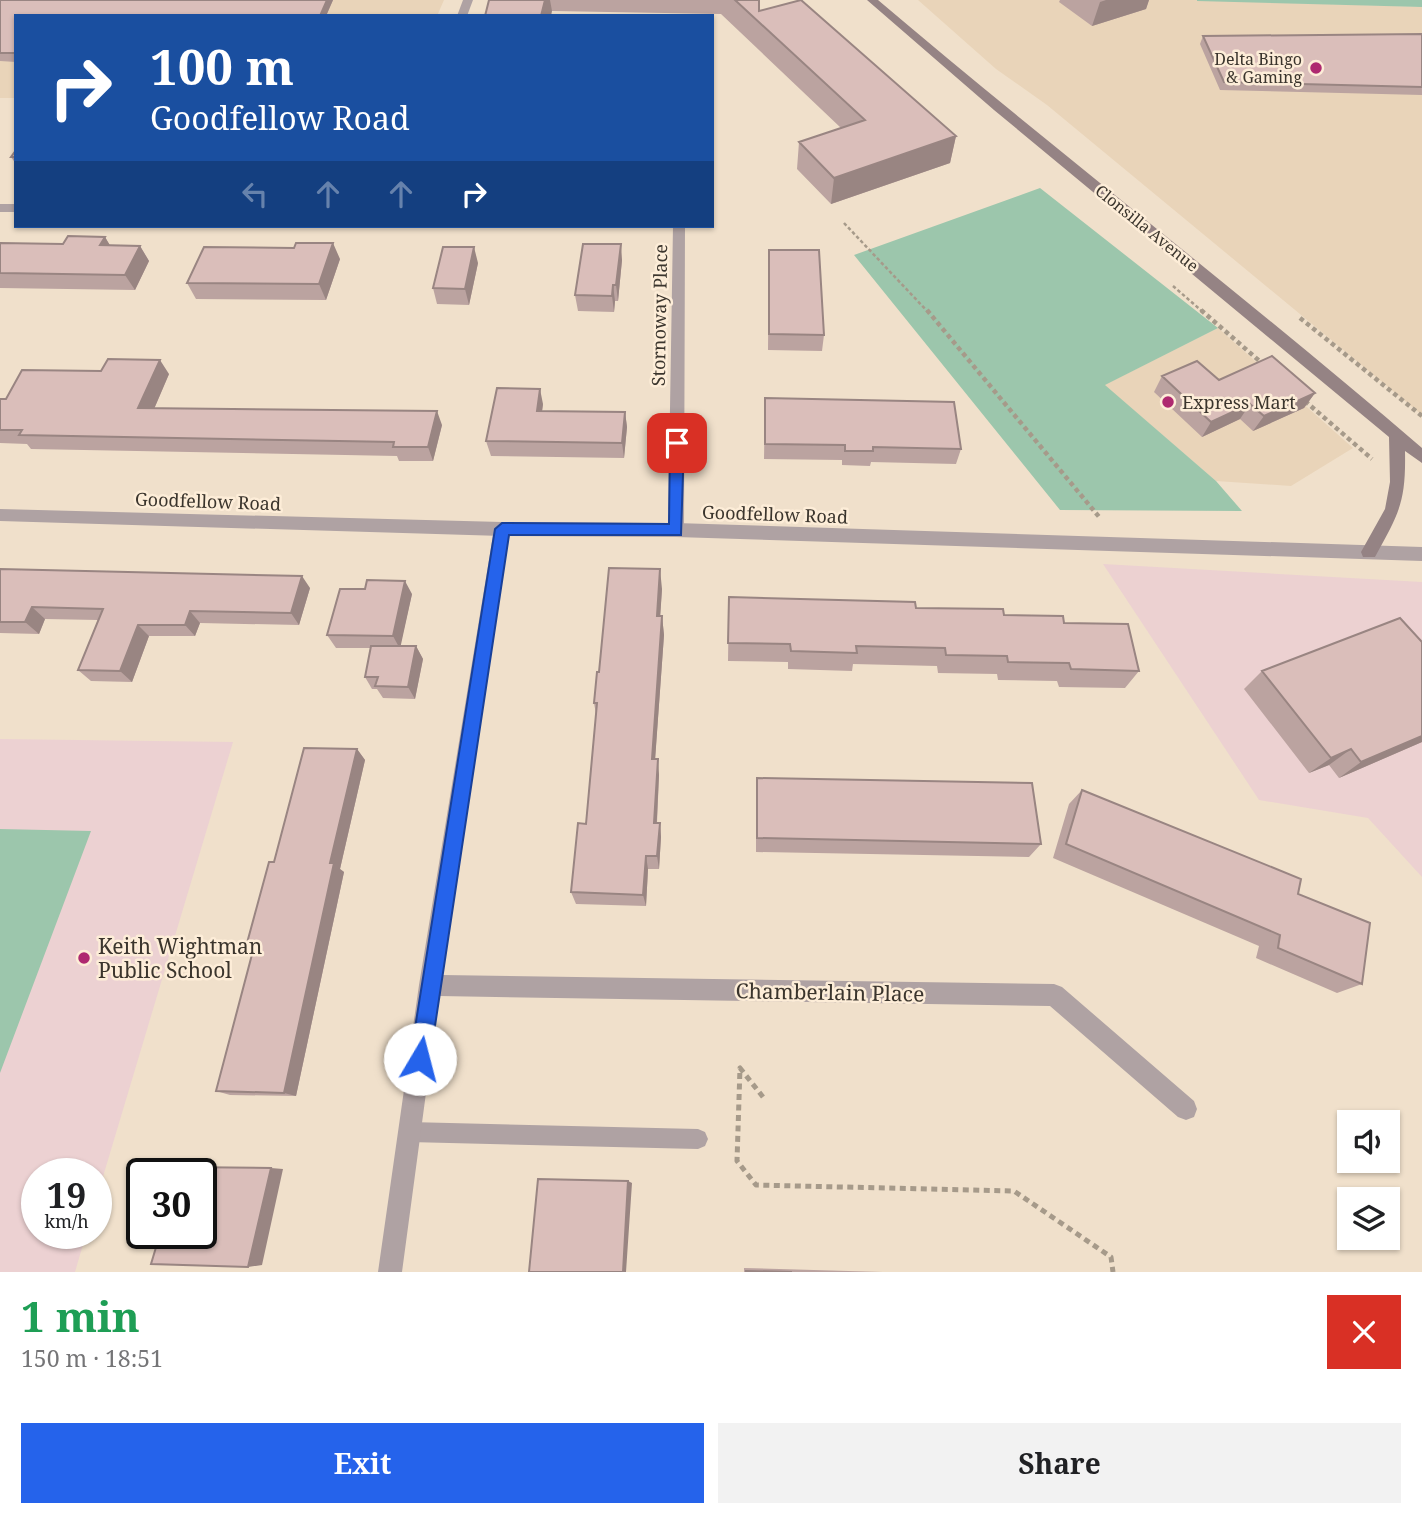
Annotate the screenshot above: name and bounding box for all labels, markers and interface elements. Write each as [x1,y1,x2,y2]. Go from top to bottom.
text: 100 m [150,33,294,99]
icon: right [35,42,126,133]
place label: Delta Bingo & Gaming [1214,48,1302,88]
marker: Delta Bingo & Gaming [1308,60,1324,76]
text: Goodfellow Road [150,96,410,139]
icon: left [236,175,274,213]
icon: ahead [309,175,347,213]
icon: ahead [382,175,420,213]
icon: right [455,175,493,213]
street label: Clonsilla Avenue [1091,180,1203,276]
street label: Stornoway Place [646,244,672,386]
place label: Express Mart [1182,390,1296,414]
marker: Express Mart [1160,394,1176,410]
pin [647,413,707,473]
icon: arrive [658,424,696,462]
street label: Goodfellow Road [135,486,281,516]
street label: Goodfellow Road [702,499,848,529]
place label: Keith Wightman Public School [98,932,262,984]
marker: Keith Wightman Public School [76,950,92,966]
street label: Chamberlain Place [735,976,925,1008]
position arrow [383,1022,457,1096]
map controls [1337,1110,1400,1250]
button: sound [1337,1110,1400,1173]
speed limit sign: 30 [126,1158,217,1249]
text: 19 [47,1171,86,1218]
button: layers [1337,1187,1400,1250]
text: km/h [44,1209,89,1233]
text: 1 min [21,1287,140,1344]
button: close [1327,1295,1401,1369]
text: 150 m · 18:51 [21,1342,163,1374]
button: Exit [21,1423,704,1503]
button: Share [718,1423,1401,1503]

